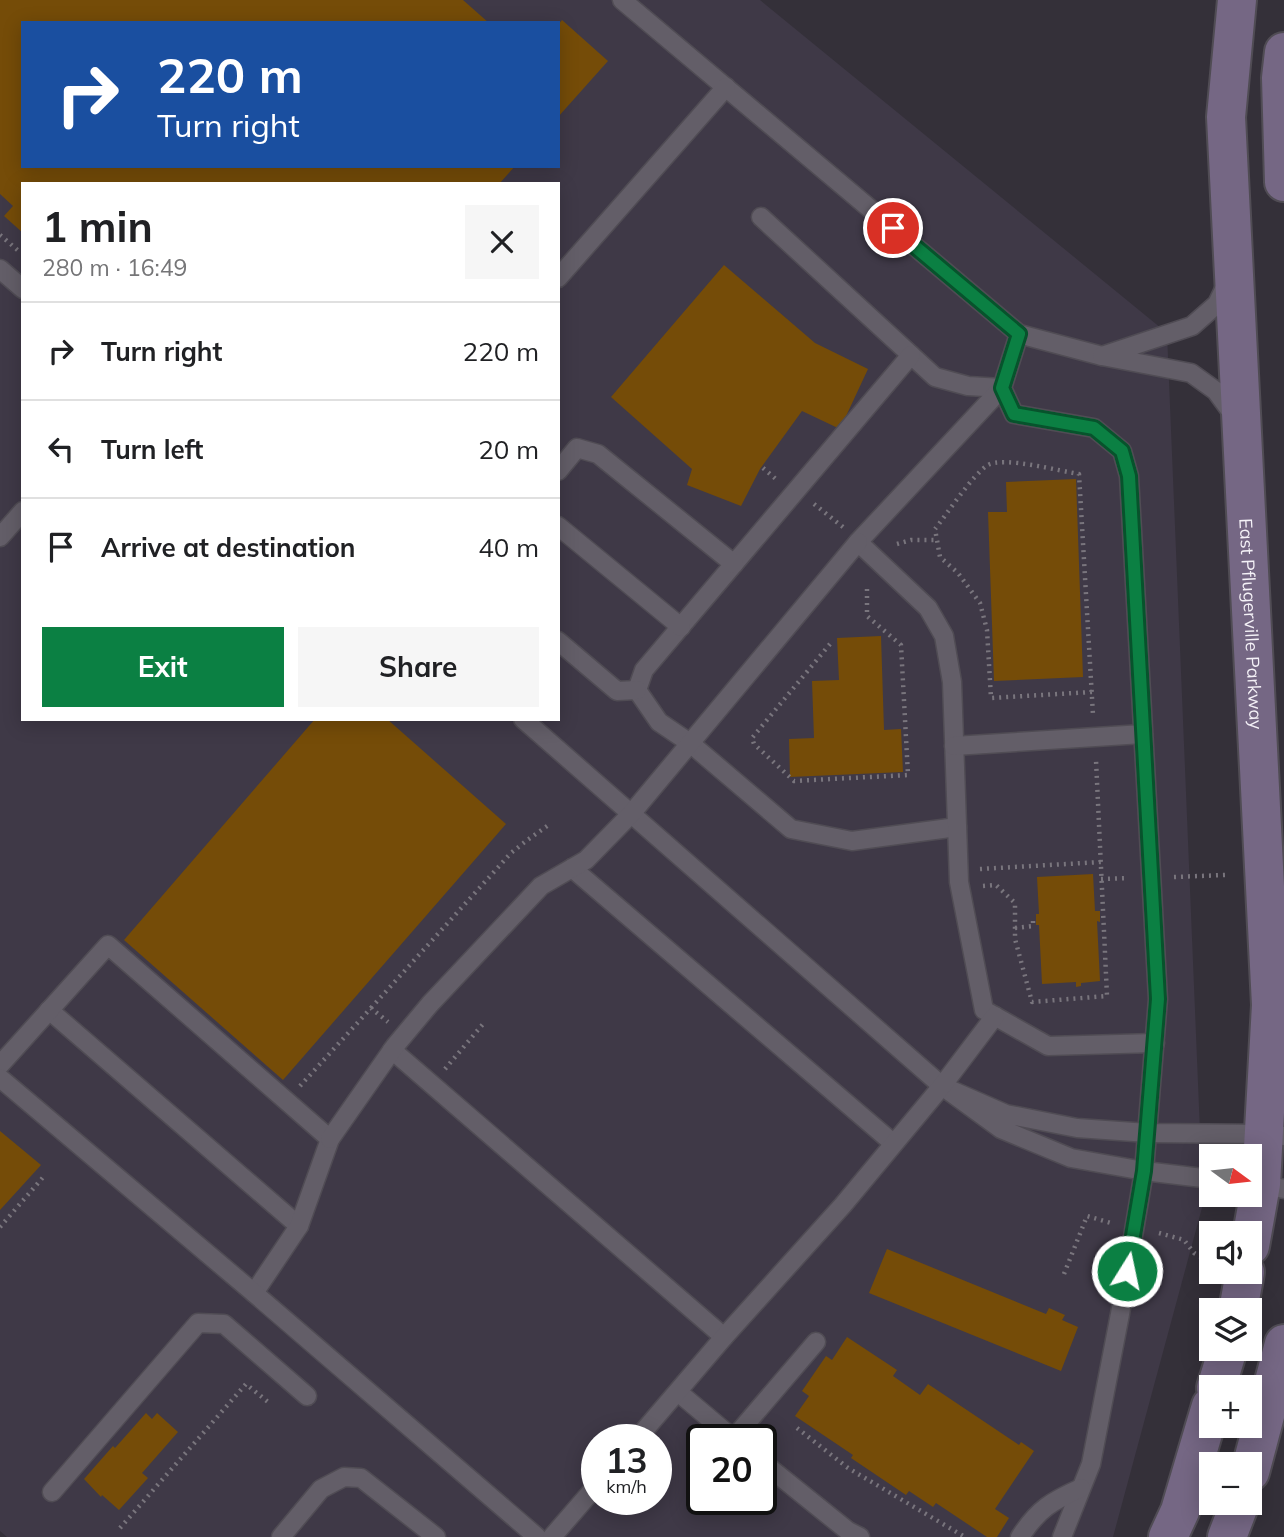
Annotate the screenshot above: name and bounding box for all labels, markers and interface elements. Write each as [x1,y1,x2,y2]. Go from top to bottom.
text: 220 m [157,44,303,105]
icon: right [42,49,133,140]
text: Turn right [157,105,300,145]
pin [863,198,923,258]
text: 1 min [42,200,153,253]
button: close [465,205,539,279]
icon: arrive [874,209,912,247]
text: 280 m · 16:49 [42,253,187,282]
icon: right [42,332,80,370]
text: Turn right [101,335,222,368]
text: 220 m [463,335,539,368]
icon: left [42,430,80,468]
text: Turn left [101,433,203,466]
text: 20 m [478,433,539,466]
street label: East Pflugerville Parkway [1235,518,1269,731]
icon: arrive [42,528,80,566]
text: Arrive at destination [101,531,356,564]
text: 40 m [478,531,539,564]
button: Exit [42,627,284,707]
button: Share [298,627,539,707]
north arrow [1199,1144,1262,1208]
map controls [1199,1144,1262,1515]
button: sound [1199,1221,1262,1284]
position arrow [1090,1234,1164,1308]
button: layers [1199,1298,1262,1361]
button: + [1199,1375,1262,1438]
speed limit sign: 20 [686,1424,777,1515]
text: 13 [605,1438,648,1482]
button: − [1199,1452,1262,1515]
text: km/h [606,1475,647,1498]

